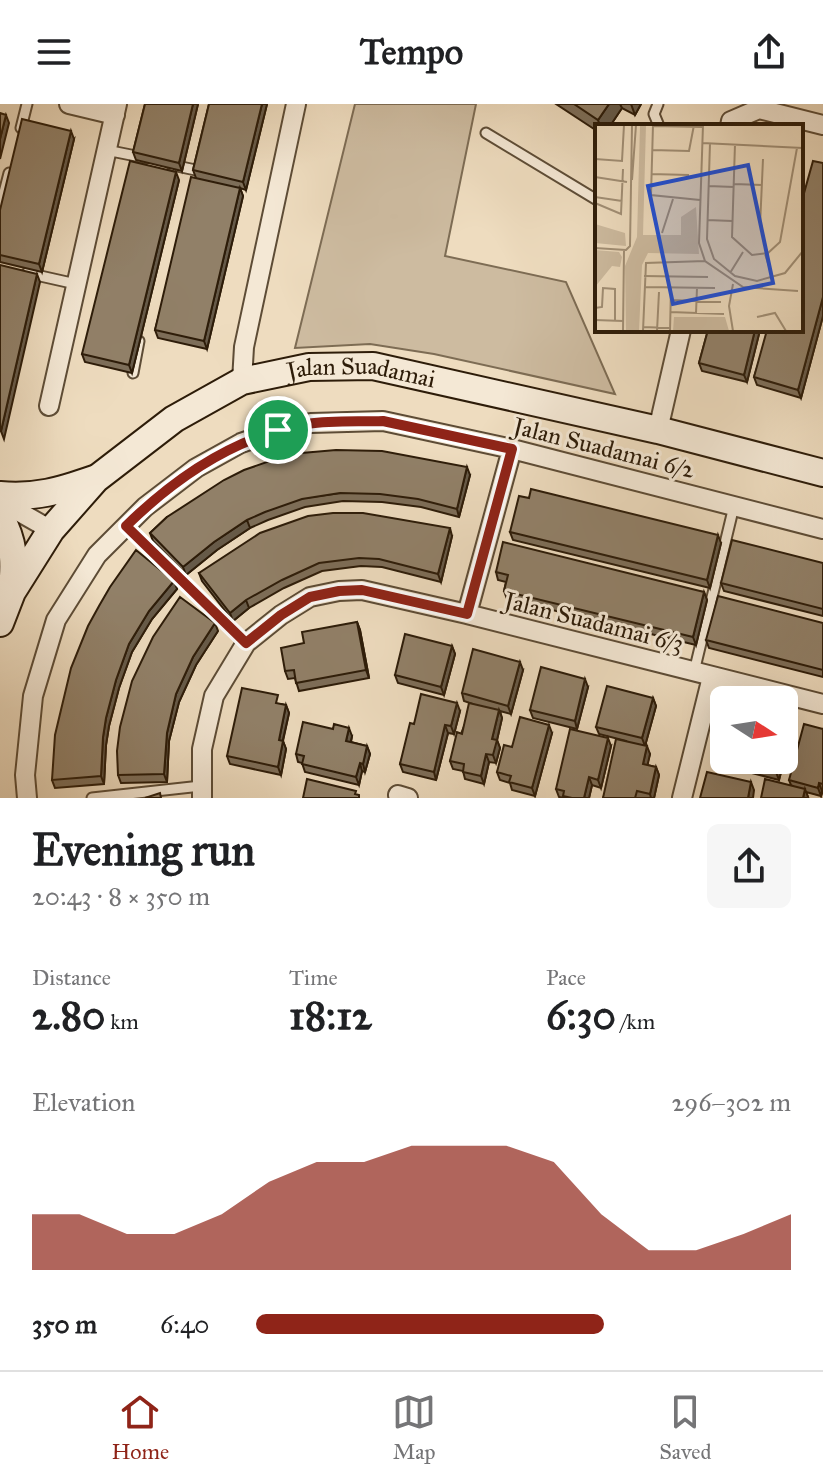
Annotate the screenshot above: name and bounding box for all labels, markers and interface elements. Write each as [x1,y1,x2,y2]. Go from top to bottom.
icon: menu [32,30,76,74]
text: Tempo [360,30,463,74]
icon: share [747,30,791,74]
inset map [595,124,803,332]
street label: Jalan Suadamai [281,351,439,395]
pin [244,396,312,464]
icon: arrive [256,408,300,452]
street label: Jalan Suadamai 6/2 [507,410,698,485]
street label: Jalan Suadamai 6/3 [498,585,687,659]
north arrow [710,686,798,774]
map controls [710,686,798,774]
text: Evening run [32,823,255,877]
button: share [707,824,791,908]
text: 20:43 · 8 × 350 m [32,880,210,912]
text: Distance [32,964,111,991]
text: Time [289,964,338,991]
text: Pace [546,964,586,991]
text: 2.80 [32,991,105,1040]
text: 18:12 [289,991,372,1040]
text: 6:30 [546,991,616,1040]
text: km [105,1008,139,1035]
text: /km [616,1008,655,1035]
text: Elevation [32,1086,135,1118]
text: 296–302 m [671,1086,791,1118]
text: 350 m [32,1308,97,1340]
text: 6:40 [160,1308,210,1340]
tab: Home [112,1390,169,1465]
tab: Map [392,1390,436,1465]
tab: Saved [659,1390,711,1465]

